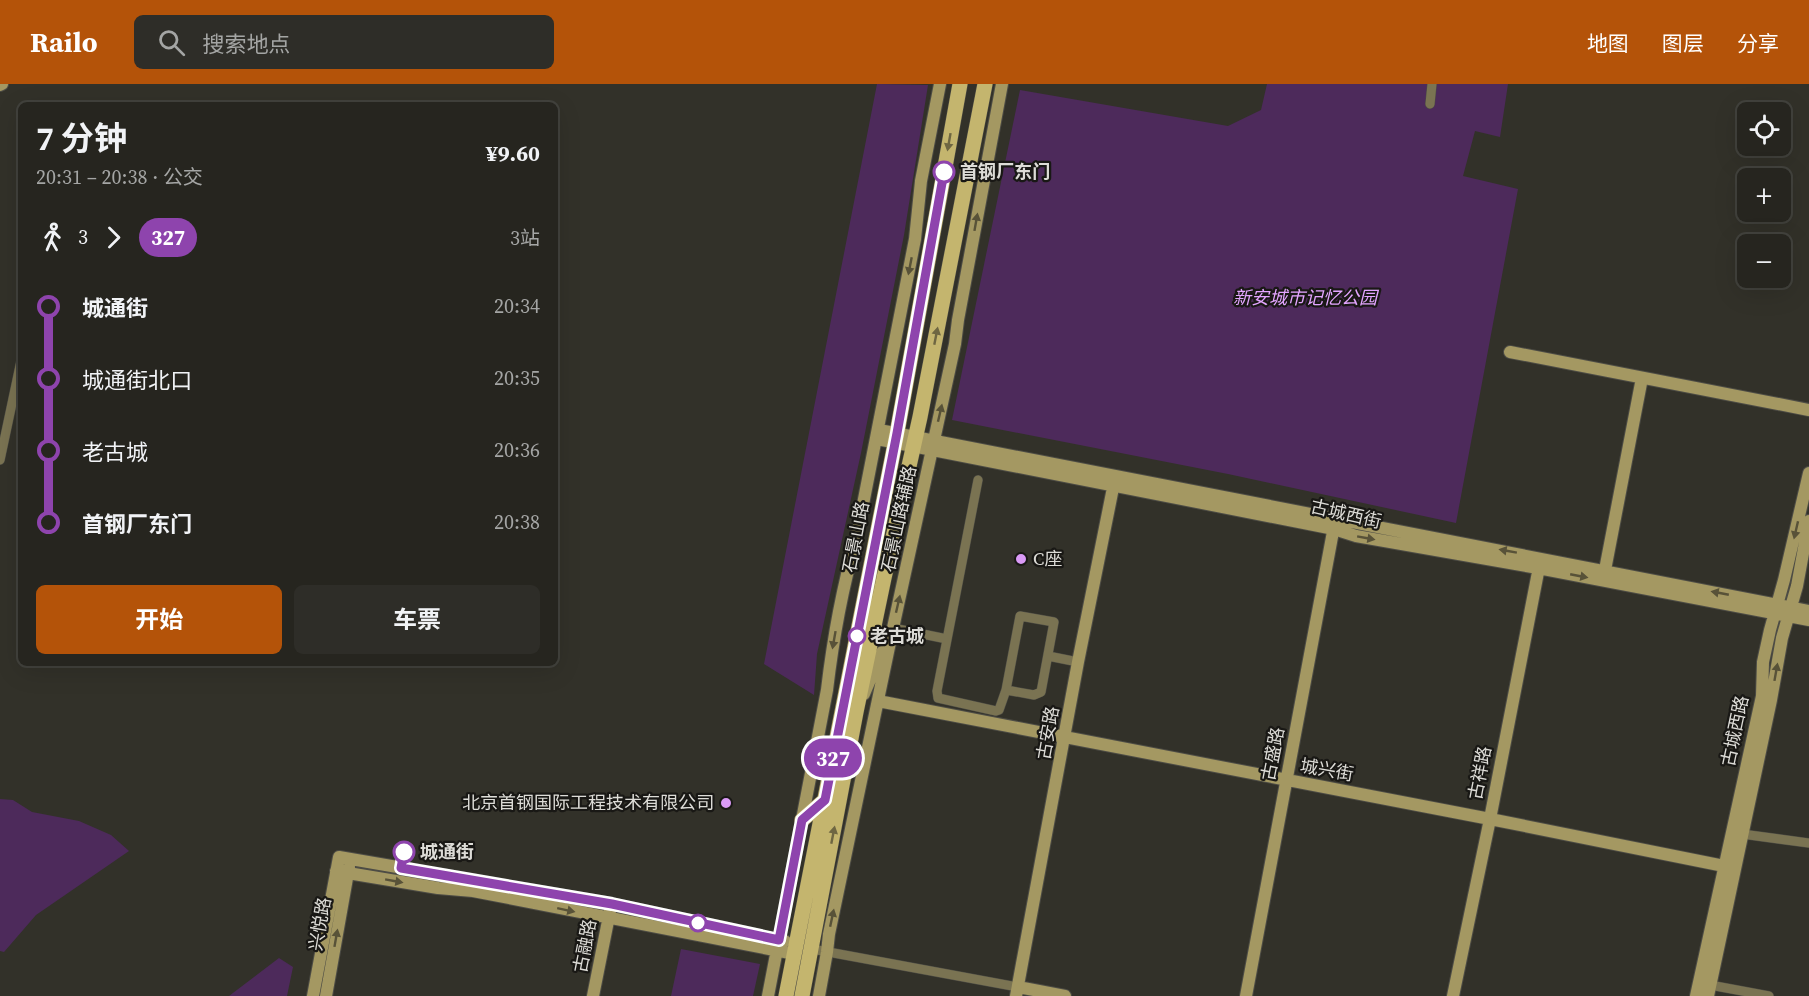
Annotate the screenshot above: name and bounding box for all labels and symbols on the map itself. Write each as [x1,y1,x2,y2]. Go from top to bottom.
one-way arrow [945,132,954,151]
place label: 首钢厂东门 [960,159,1050,184]
marker: 首钢厂东门 [933,161,955,183]
one-way arrow [971,212,980,231]
one-way arrow [905,256,914,275]
park label: 新安城市记忆公园 [1233,285,1380,310]
one-way arrow [931,326,940,345]
one-way arrow [935,404,945,422]
street label: 石景山路辅路 [875,463,922,574]
street label: 古城西街 [1308,493,1384,534]
street label: 石景山路 [836,499,875,575]
one-way arrow [1791,521,1800,540]
one-way arrow [1357,534,1376,543]
place label: C座 [1033,546,1062,571]
one-way arrow [1498,546,1517,555]
marker: C座 [1014,552,1028,566]
one-way arrow [1569,572,1588,581]
one-way arrow [1710,588,1729,597]
one-way arrow [894,594,904,613]
place label: 老古城 [870,623,924,648]
marker: 老古城 [848,627,866,645]
one-way arrow [829,631,838,650]
one-way arrow [1772,662,1781,681]
street label: 古城西路 [1715,693,1754,769]
street label: 古安路 [1031,704,1065,762]
street label: 古盛路 [1255,725,1290,783]
line badge: 327 [798,738,868,778]
street label: 古祥路 [1462,744,1497,802]
street label: 城兴街 [1298,753,1356,787]
place label: 北京首钢国际工程技术有限公司 [462,790,714,815]
marker: 北京首钢国际工程技术有限公司 [719,796,733,810]
one-way arrow [829,826,838,845]
place label: 城通街 [420,839,474,864]
marker: 城通街 [393,841,415,863]
one-way arrow [385,877,404,886]
street label: 兴悦路 [303,895,337,953]
one-way arrow [557,905,575,915]
one-way arrow [828,908,837,927]
unlabelled marker [689,914,707,932]
street label: 古融路 [567,917,602,975]
one-way arrow [332,929,341,948]

